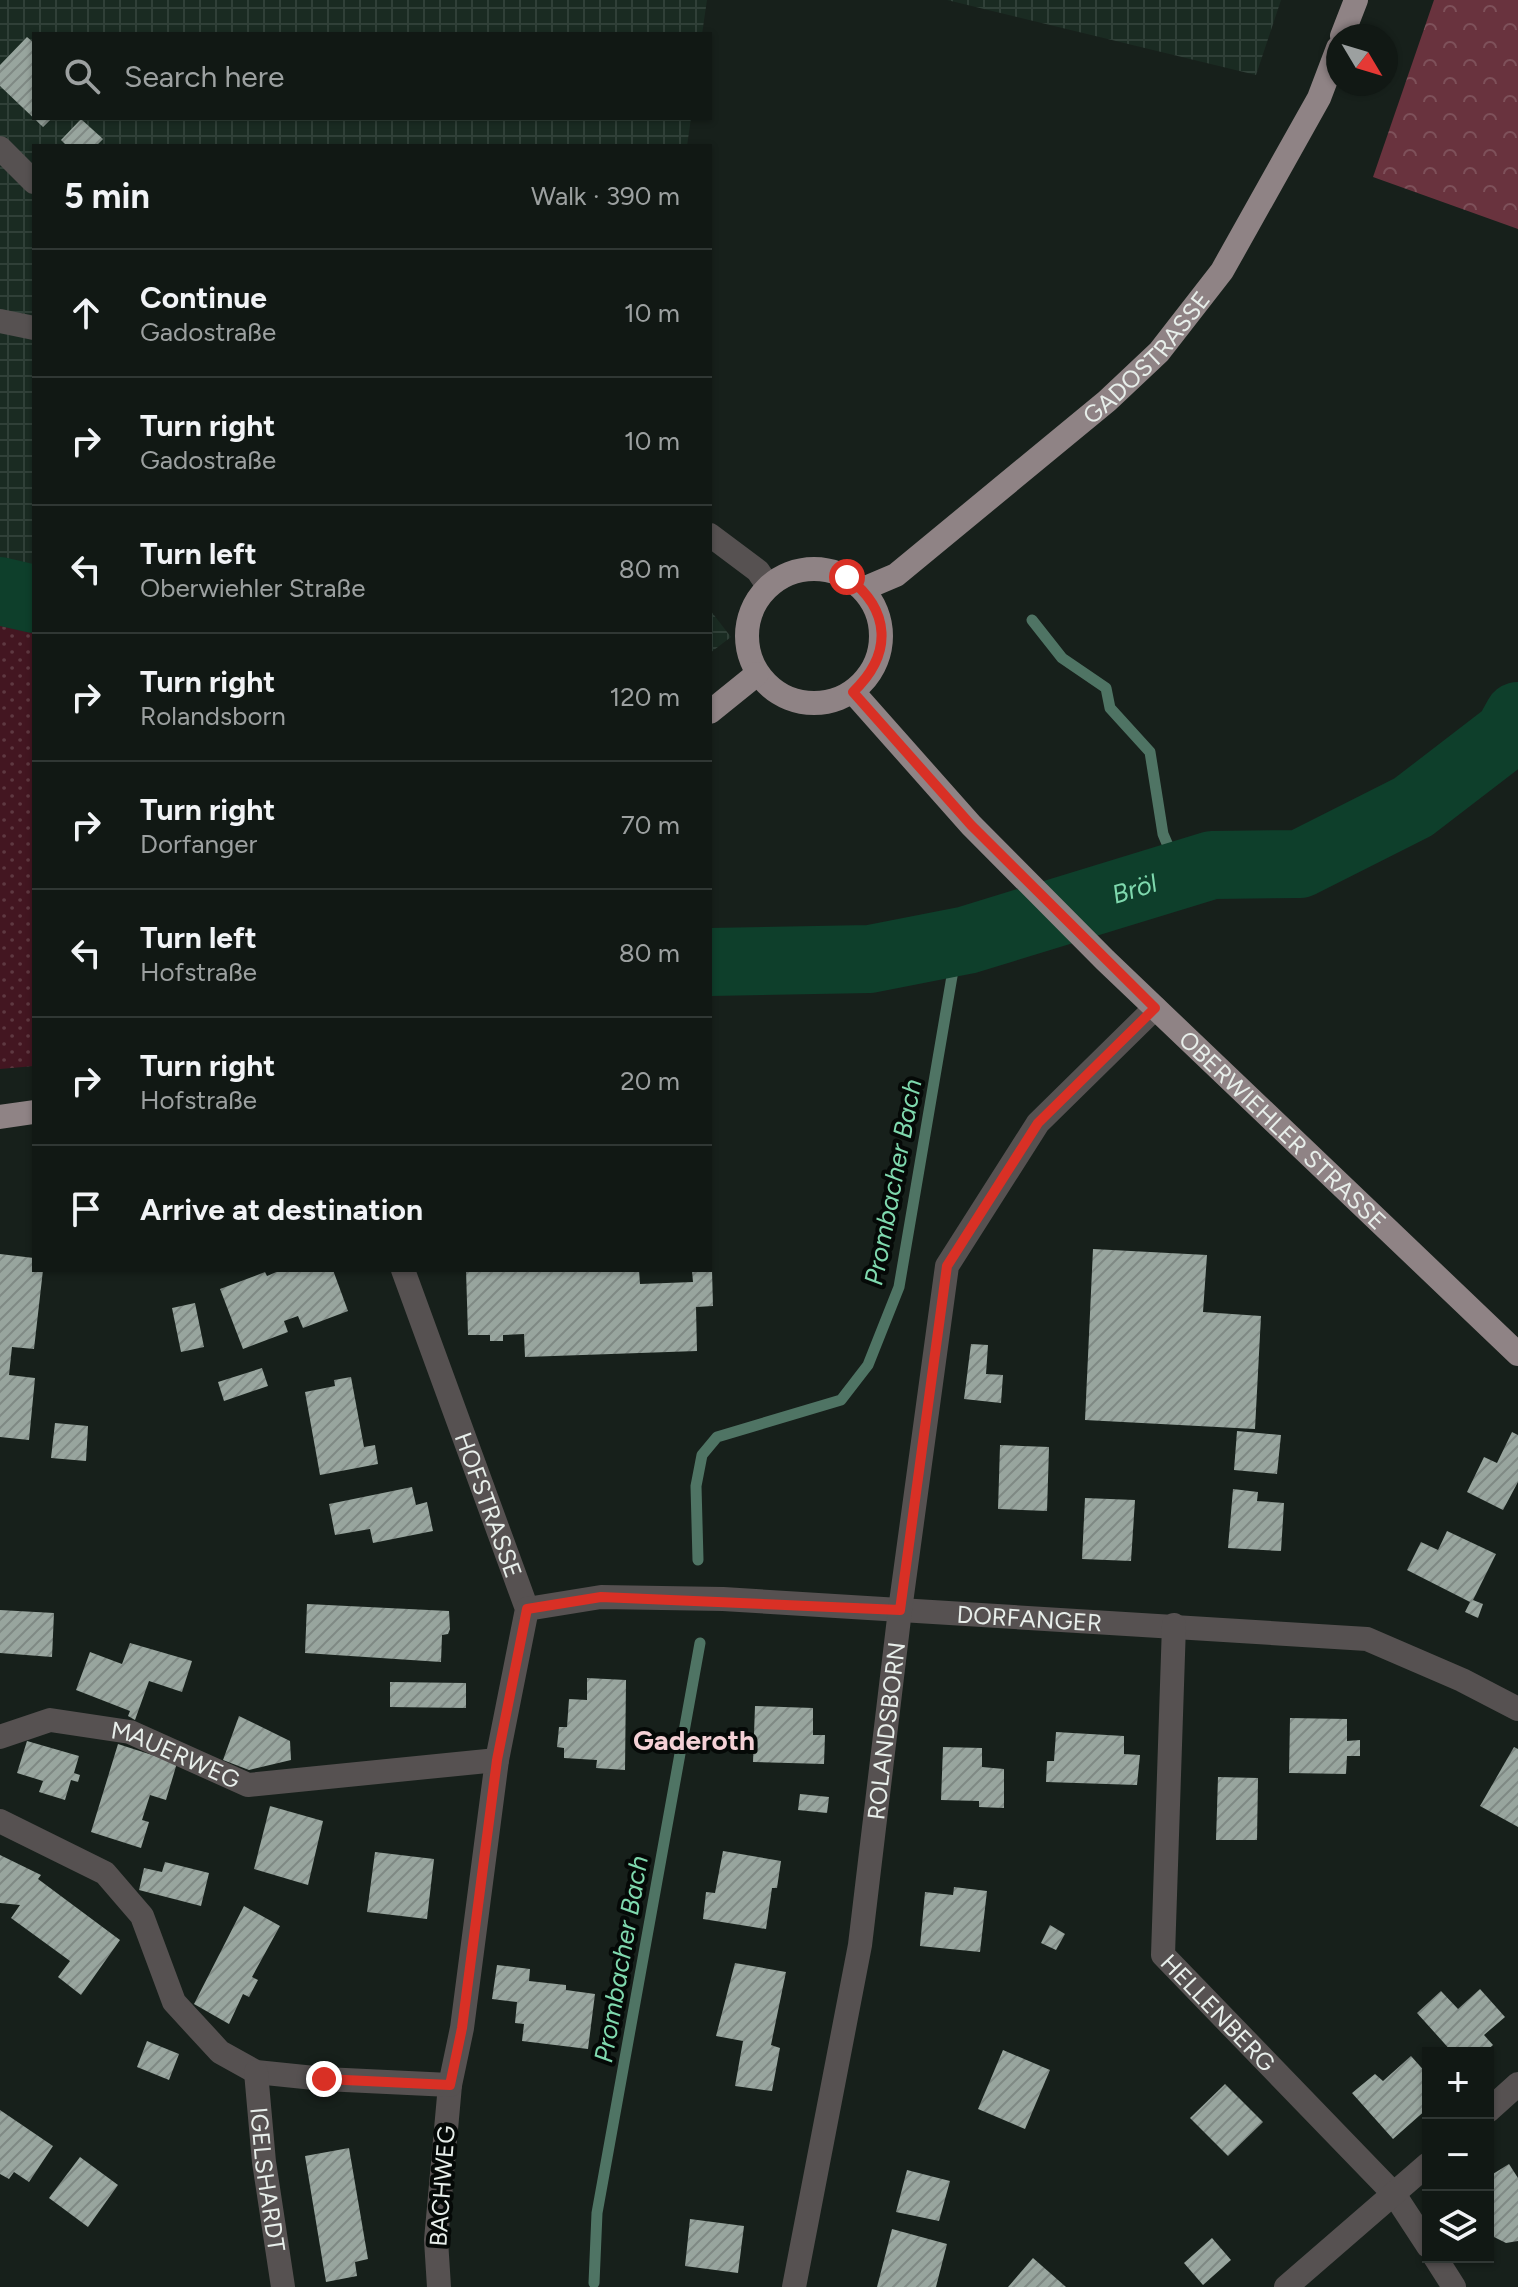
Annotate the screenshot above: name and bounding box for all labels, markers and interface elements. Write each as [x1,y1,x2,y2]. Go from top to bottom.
north arrow [1326,24,1398,96]
search box [32,32,712,120]
icon: search [60,54,104,98]
text: Search here [124,58,284,95]
text: 5 min [64,176,150,217]
text: Walk · 390 m [531,180,680,212]
text: Continue [140,279,267,316]
street label: GADOSTRASSE [1076,285,1216,430]
icon: ahead [64,291,108,335]
text: 10 m [624,297,680,329]
text: Gadostraße [140,316,276,348]
text: Turn right [140,407,275,444]
icon: right [64,419,108,463]
text: 10 m [624,425,680,457]
text: Gadostraße [140,444,276,476]
text: Turn left [140,535,257,572]
icon: left [64,547,108,591]
text: 80 m [619,553,680,585]
route start [829,559,865,595]
text: Oberwiehler Straße [140,572,365,604]
text: Turn right [140,663,275,700]
icon: right [64,675,108,719]
text: 120 m [610,681,680,713]
text: Rolandsborn [140,700,286,732]
text: Turn right [140,791,275,828]
icon: right [64,803,108,847]
text: 70 m [621,809,680,841]
text: Dorfanger [140,828,257,860]
water label: Bröl [1108,867,1161,911]
text: Turn left [140,919,257,956]
icon: left [64,931,108,975]
text: 80 m [619,937,680,969]
text: Hofstraße [140,956,257,988]
street label: OBERWIEHLER STRASSE [1173,1024,1393,1235]
text: Turn right [140,1047,275,1084]
icon: right [64,1059,108,1103]
text: 20 m [620,1065,680,1097]
water label: Prombacher Bach [857,1076,929,1288]
text: Hofstraße [140,1084,257,1116]
icon: arrive [64,1187,108,1231]
text: Arrive at destination [140,1191,423,1228]
street label: HOFSTRASSE [449,1428,529,1581]
street label: DORFANGER [956,1599,1103,1637]
street label: ROLANDSBORN [861,1640,911,1821]
street label: MAUERWEG [109,1715,245,1794]
district label: Gaderoth [633,1723,755,1757]
water label: Prombacher Bach [587,1853,655,2065]
street label: HELLENBERG [1155,1948,1282,2077]
map controls [1422,2047,1494,2263]
button: + [1422,2047,1494,2119]
route end [306,2061,342,2097]
street label: IGELSHARDT [245,2106,292,2253]
button: − [1422,2119,1494,2191]
street label: BACHWEG [423,2125,461,2247]
button: layers [1422,2191,1494,2263]

